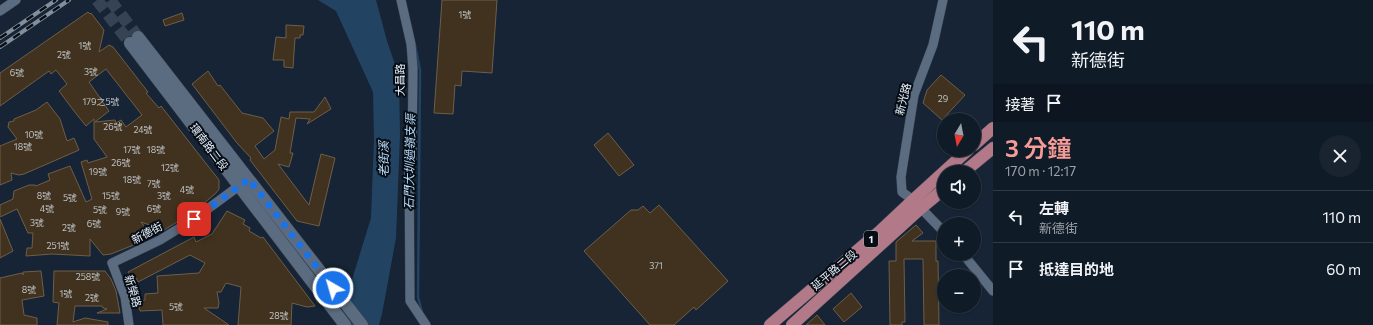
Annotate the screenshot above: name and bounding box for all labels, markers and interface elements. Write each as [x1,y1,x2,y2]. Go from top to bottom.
house number: 1號 [459,9,471,20]
text: 110 m [1071,12,1145,46]
icon: left [1005,16,1057,68]
house number: 1號 [79,40,91,51]
house number: 2號 [57,49,71,60]
text: 新德街 [1071,49,1125,71]
street label: 大昌路 [393,64,406,97]
house number: 3號 [84,66,98,77]
house number: 6號 [10,67,24,78]
street label: 新光路 [892,81,913,116]
icon: arrive [1043,92,1065,114]
house number: 29 [938,93,948,104]
text: 接著 [1005,95,1035,113]
house number: 179之5號 [82,96,120,107]
water label: 石門大圳過嶺支渠 [401,112,417,210]
north arrow [937,113,981,157]
map controls [937,113,981,313]
house number: 26號 [103,121,123,132]
street label: 環南路二段 [188,121,231,173]
house number: 24號 [133,124,153,135]
house number: 10號 [25,129,43,140]
text: 3 分鐘 [1005,133,1071,162]
button: close [1319,135,1361,177]
water label: 老街溪 [376,139,390,177]
house number: 18號 [14,141,32,152]
house number: 17號 [123,144,141,155]
house number: 18號 [147,144,165,155]
house number: 26號 [111,157,131,168]
house number: 12號 [161,162,179,173]
text: 170 m · 12:17 [1005,163,1076,179]
button: sound [937,165,981,209]
house number: 19號 [89,166,107,177]
house number: 18號 [123,174,141,185]
house number: 7號 [147,178,161,189]
house number: 4號 [180,184,194,195]
house number: 8號 [37,190,51,201]
house number: 15號 [102,190,120,201]
house number: 3號 [157,190,171,201]
house number: 5號 [63,192,77,203]
text: 左轉 [1039,199,1069,217]
pin [177,202,211,236]
house number: 4號 [40,203,54,214]
house number: 6號 [147,203,161,214]
house number: 5號 [93,204,107,215]
house number: 9號 [116,206,130,217]
icon: left [1005,206,1027,228]
icon: arrive [183,208,205,230]
text: 110 m [1322,208,1361,226]
house number: 3號 [30,217,44,228]
button: + [937,217,981,261]
house number: 6號 [87,218,101,229]
street label: 新德街 [129,219,164,246]
text: 新德街 [1039,220,1078,236]
house number: 2號 [62,222,76,233]
road number: 1 [864,231,878,247]
house number: 251號 [46,240,70,251]
street label: 延平路二段 [808,247,859,292]
icon: arrive [1005,258,1027,280]
house number: 371 [649,260,663,271]
text: 抵達目的地 [1039,260,1114,278]
text: 60 m [1326,260,1361,278]
position arrow [312,267,354,309]
button: − [937,269,981,313]
house number: 258號 [76,271,100,282]
street label: 新榮路 [123,273,144,309]
house number: 8號 [22,284,36,295]
house number: 1號 [60,288,72,299]
house number: 2號 [85,292,99,303]
house number: 5號 [169,301,183,312]
house number: 28號 [269,310,289,321]

